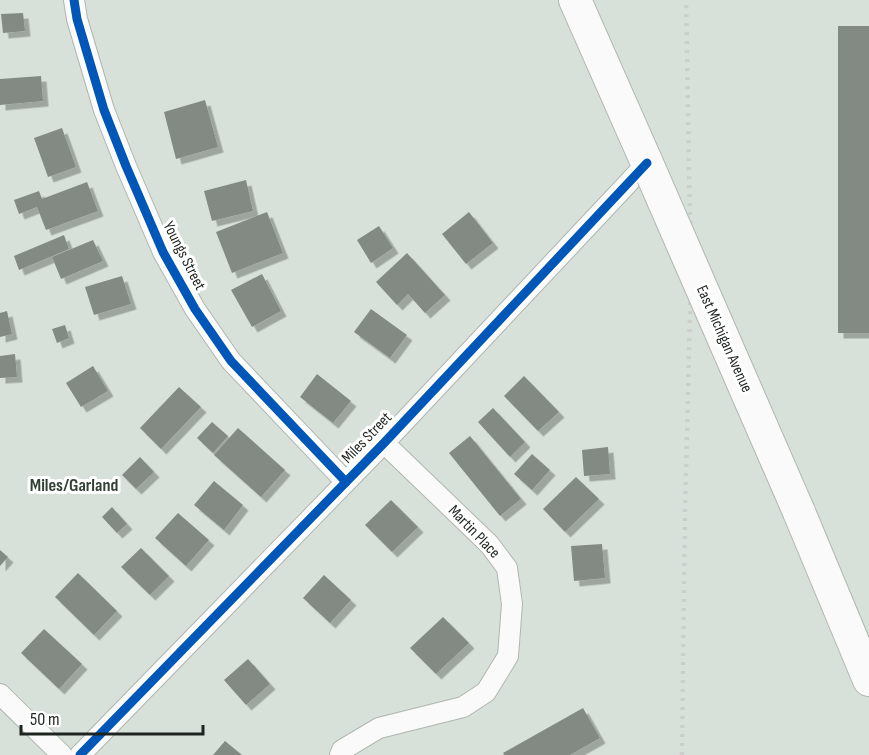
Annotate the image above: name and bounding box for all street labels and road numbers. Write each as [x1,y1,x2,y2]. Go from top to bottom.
street label: Youngs Street [159,219,209,294]
street label: East Michigan Avenue [692,283,756,395]
street label: Miles Street [338,408,396,468]
street label: Martin Place [444,502,504,562]

